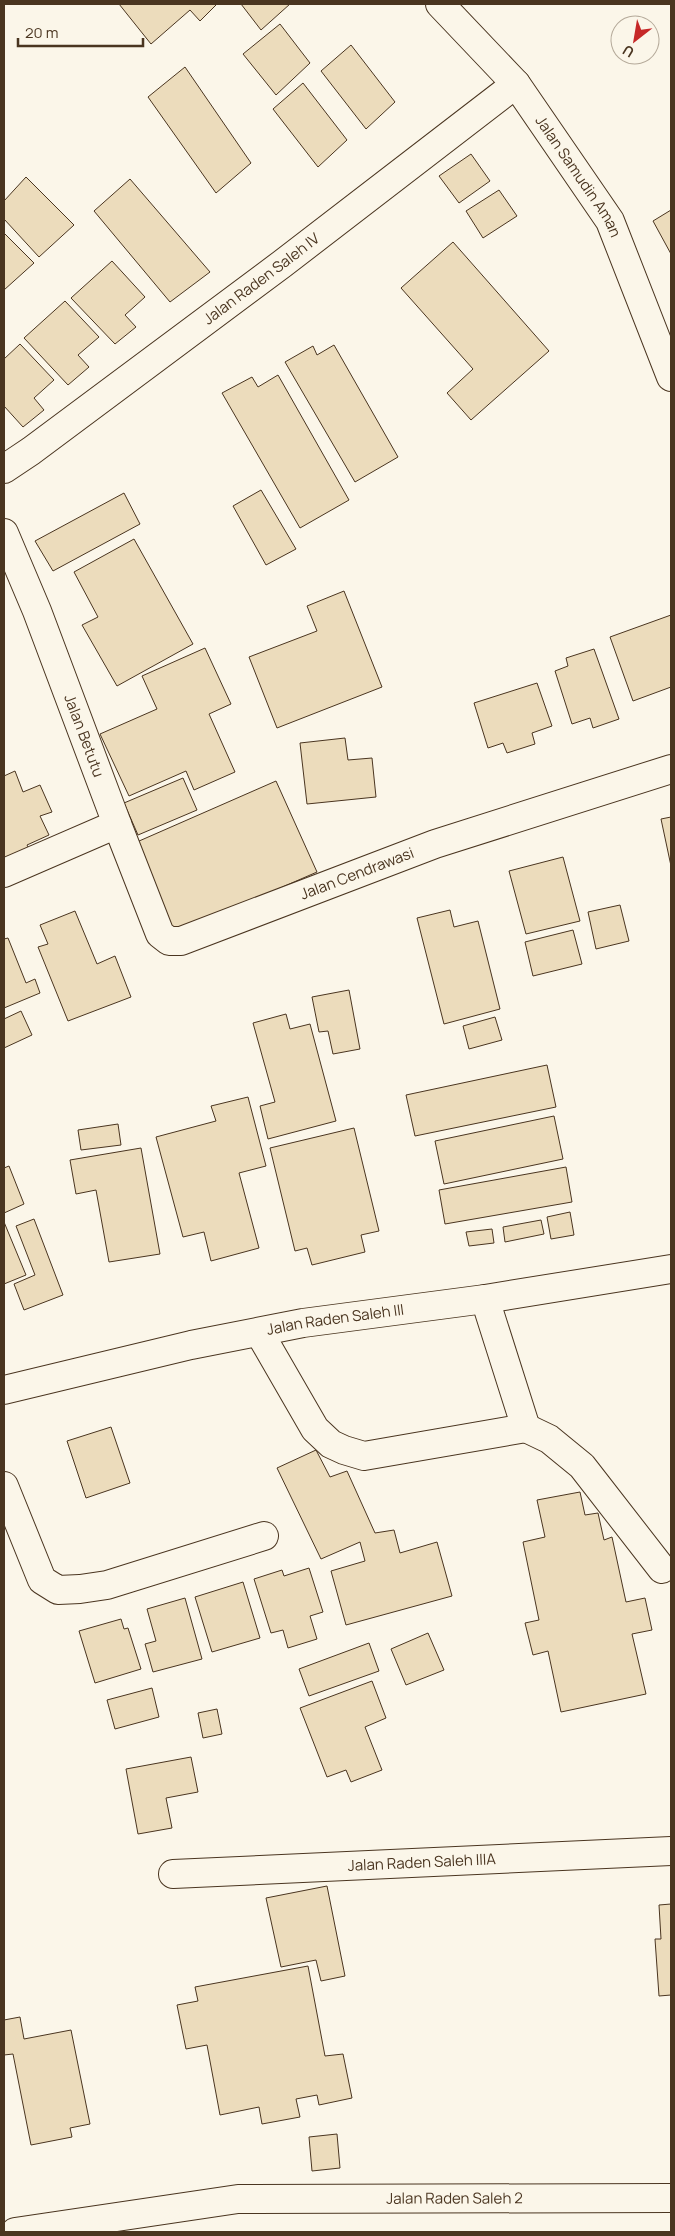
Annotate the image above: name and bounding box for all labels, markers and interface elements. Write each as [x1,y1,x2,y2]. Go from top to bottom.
scale bar [18,15,142,47]
north arrow [610,15,660,65]
text: 20 m [25,22,58,43]
text: U [619,41,637,62]
street label: Jalan Samudin Aman [531,111,626,240]
street label: Jalan Raden Saleh IV [199,228,324,329]
street label: Jalan Betutu [59,691,109,780]
street label: Jalan Cendrawasi [297,842,417,905]
street label: Jalan Raden Saleh III [265,1299,405,1340]
street label: Jalan Raden Saleh IIIA [347,1848,497,1876]
street label: Jalan Raden Saleh 2 [386,2187,523,2209]

